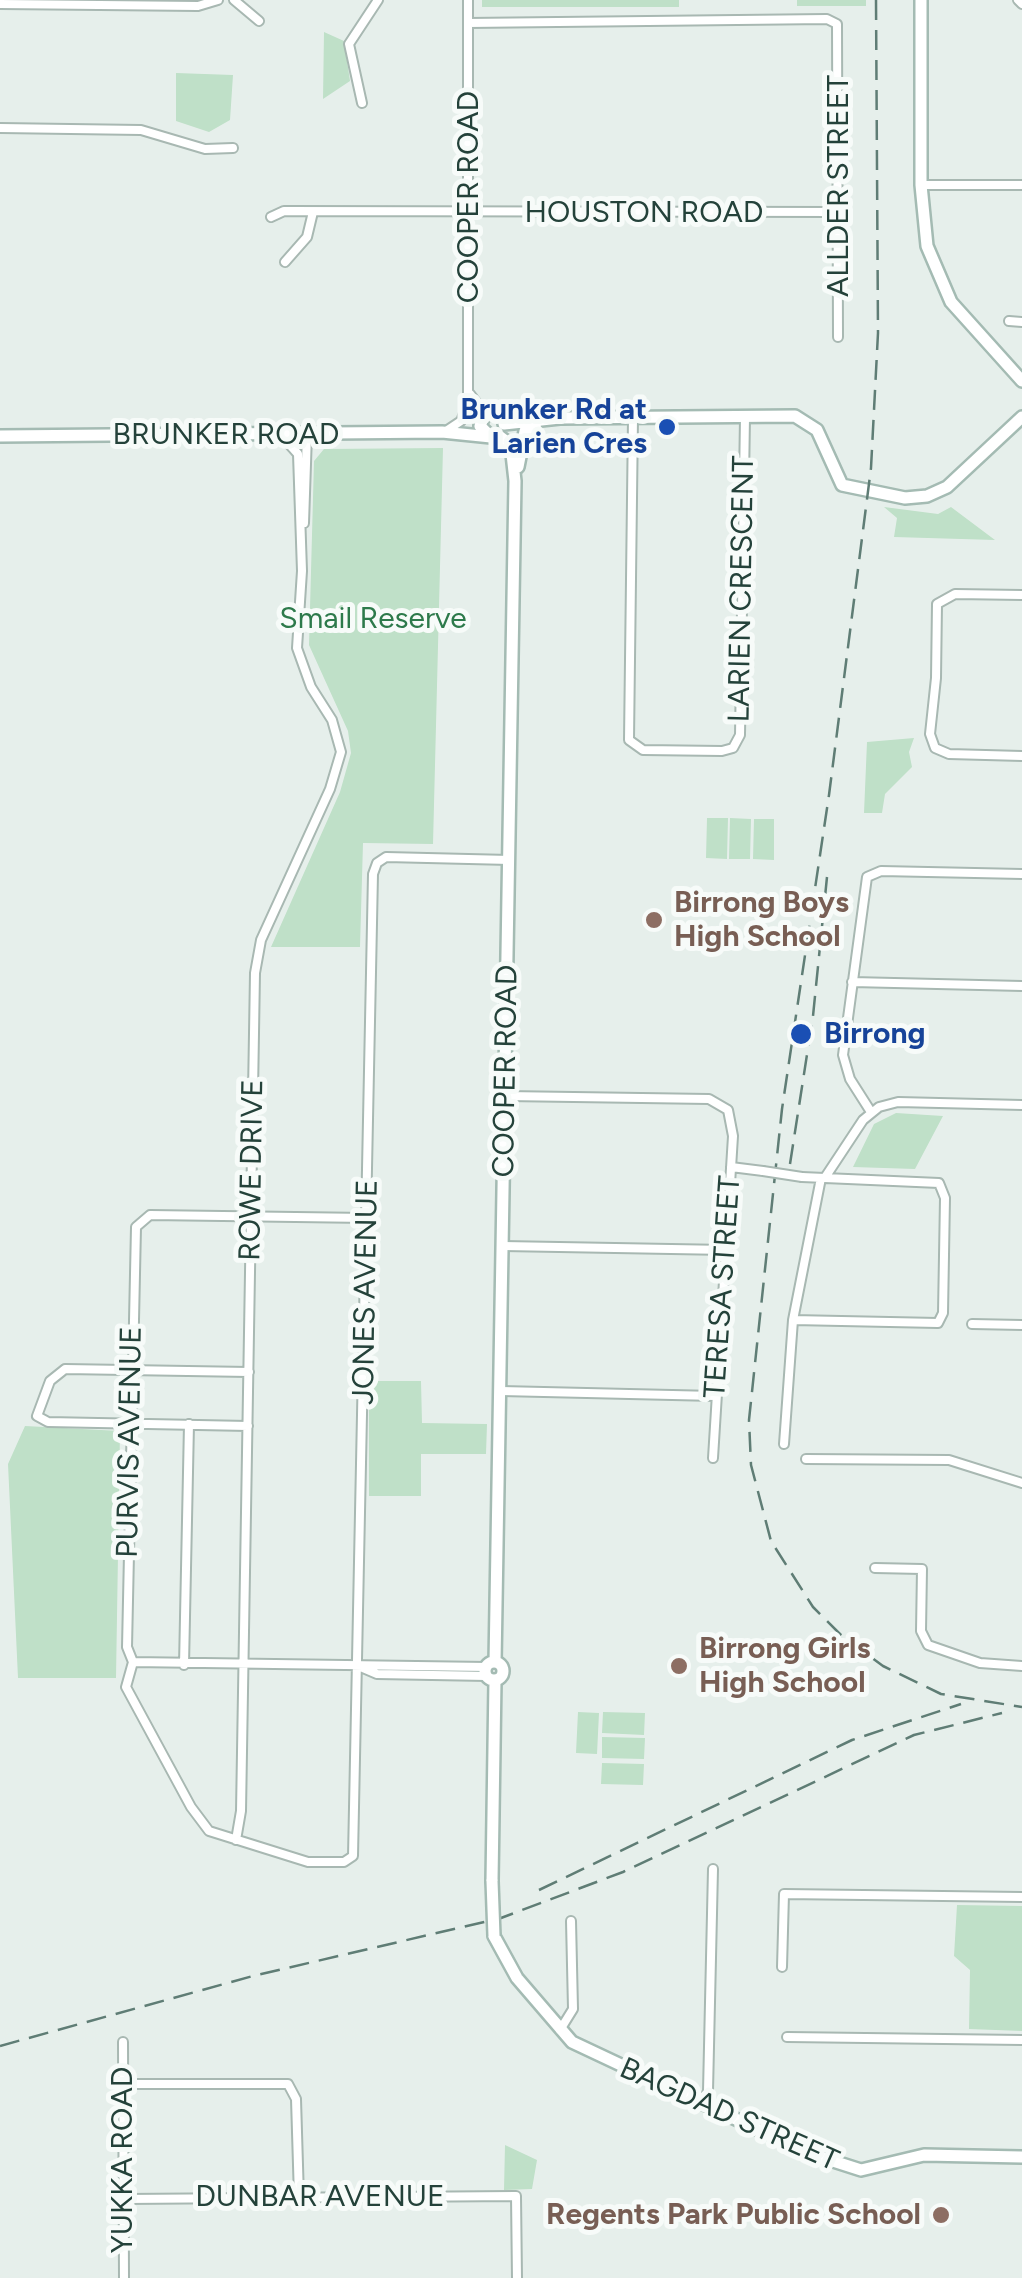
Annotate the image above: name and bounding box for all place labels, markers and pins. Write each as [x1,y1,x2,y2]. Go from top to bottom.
place label: Brunker Rd at Larien Cres [460,392,647,462]
marker: Brunker Rd at Larien Cres [656,416,678,438]
place label: Birrong Boys High School [674,885,849,956]
marker: Birrong Boys High School [643,909,665,931]
place label: Birrong [824,1016,925,1052]
marker: Birrong [788,1021,814,1047]
place label: Birrong Girls High School [699,1631,870,1702]
marker: Birrong Girls High School [668,1655,690,1677]
place label: Regents Park Public School [546,2197,921,2233]
marker: Regents Park Public School [930,2204,952,2226]

